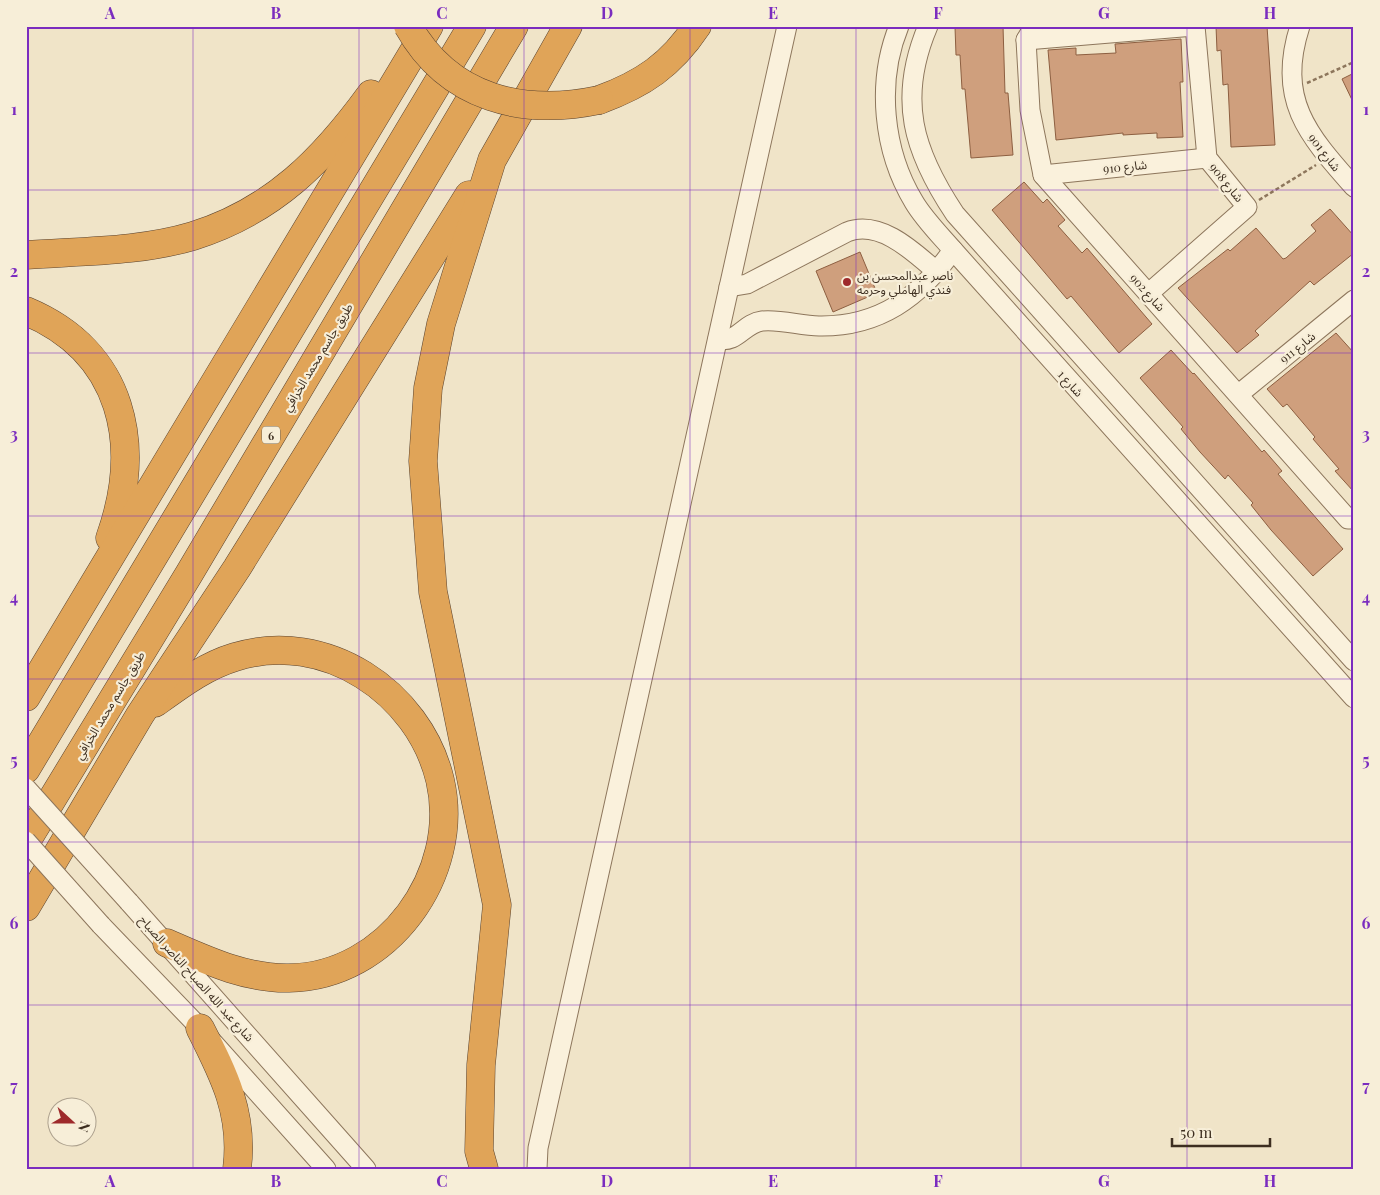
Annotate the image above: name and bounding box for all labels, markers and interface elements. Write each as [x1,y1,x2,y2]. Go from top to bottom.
text: A [104,2,116,23]
text: B [271,2,282,23]
text: C [436,2,448,23]
text: D [601,2,613,23]
text: E [768,2,778,23]
text: F [933,2,943,23]
text: G [1098,2,1110,23]
text: H [1264,2,1277,23]
text: 1 [11,98,17,119]
text: 1 [1363,98,1369,119]
street label: شارع 901 [1304,130,1345,176]
street label: شارع 910 [1102,156,1148,178]
street label: شارع 908 [1205,159,1248,206]
text: 2 [10,260,18,281]
text: 2 [1362,260,1370,281]
place label: ناصر عبدالمحسن بن فندي الهاملي وحرمه [857,267,953,300]
street label: شارع 902 [1125,270,1169,316]
marker: ناصر عبدالمحسن بن فندي الهاملي وحرمه [841,276,853,288]
street label: طريق جاسم محمد الخرافي [278,300,358,416]
street label: شارع 911 [1276,328,1319,368]
street label: شارع 1 [1053,366,1087,401]
text: 3 [10,423,18,444]
text: 3 [1362,423,1370,444]
road number: 6 [262,426,280,444]
text: 4 [10,586,18,607]
text: 4 [1362,586,1370,607]
street label: طريق جاسم محمد الخرافي [70,648,150,764]
text: 5 [10,749,18,770]
text: 5 [1362,749,1370,770]
street label: شارع عبد الله الصباح الناصر الصباح [134,911,258,1046]
text: 6 [10,912,19,933]
text: 6 [1362,912,1371,933]
text: 7 [10,1075,18,1096]
text: 7 [1362,1075,1370,1096]
north arrow [48,1098,98,1148]
scale bar [1172,1115,1270,1147]
text: N [74,1119,95,1135]
text: 50 m [1180,1122,1213,1142]
text: A [104,1170,116,1191]
text: B [271,1170,282,1191]
text: C [436,1170,448,1191]
text: D [601,1170,613,1191]
text: E [768,1170,778,1191]
text: F [933,1170,943,1191]
text: G [1098,1170,1110,1191]
text: H [1264,1170,1277,1191]

